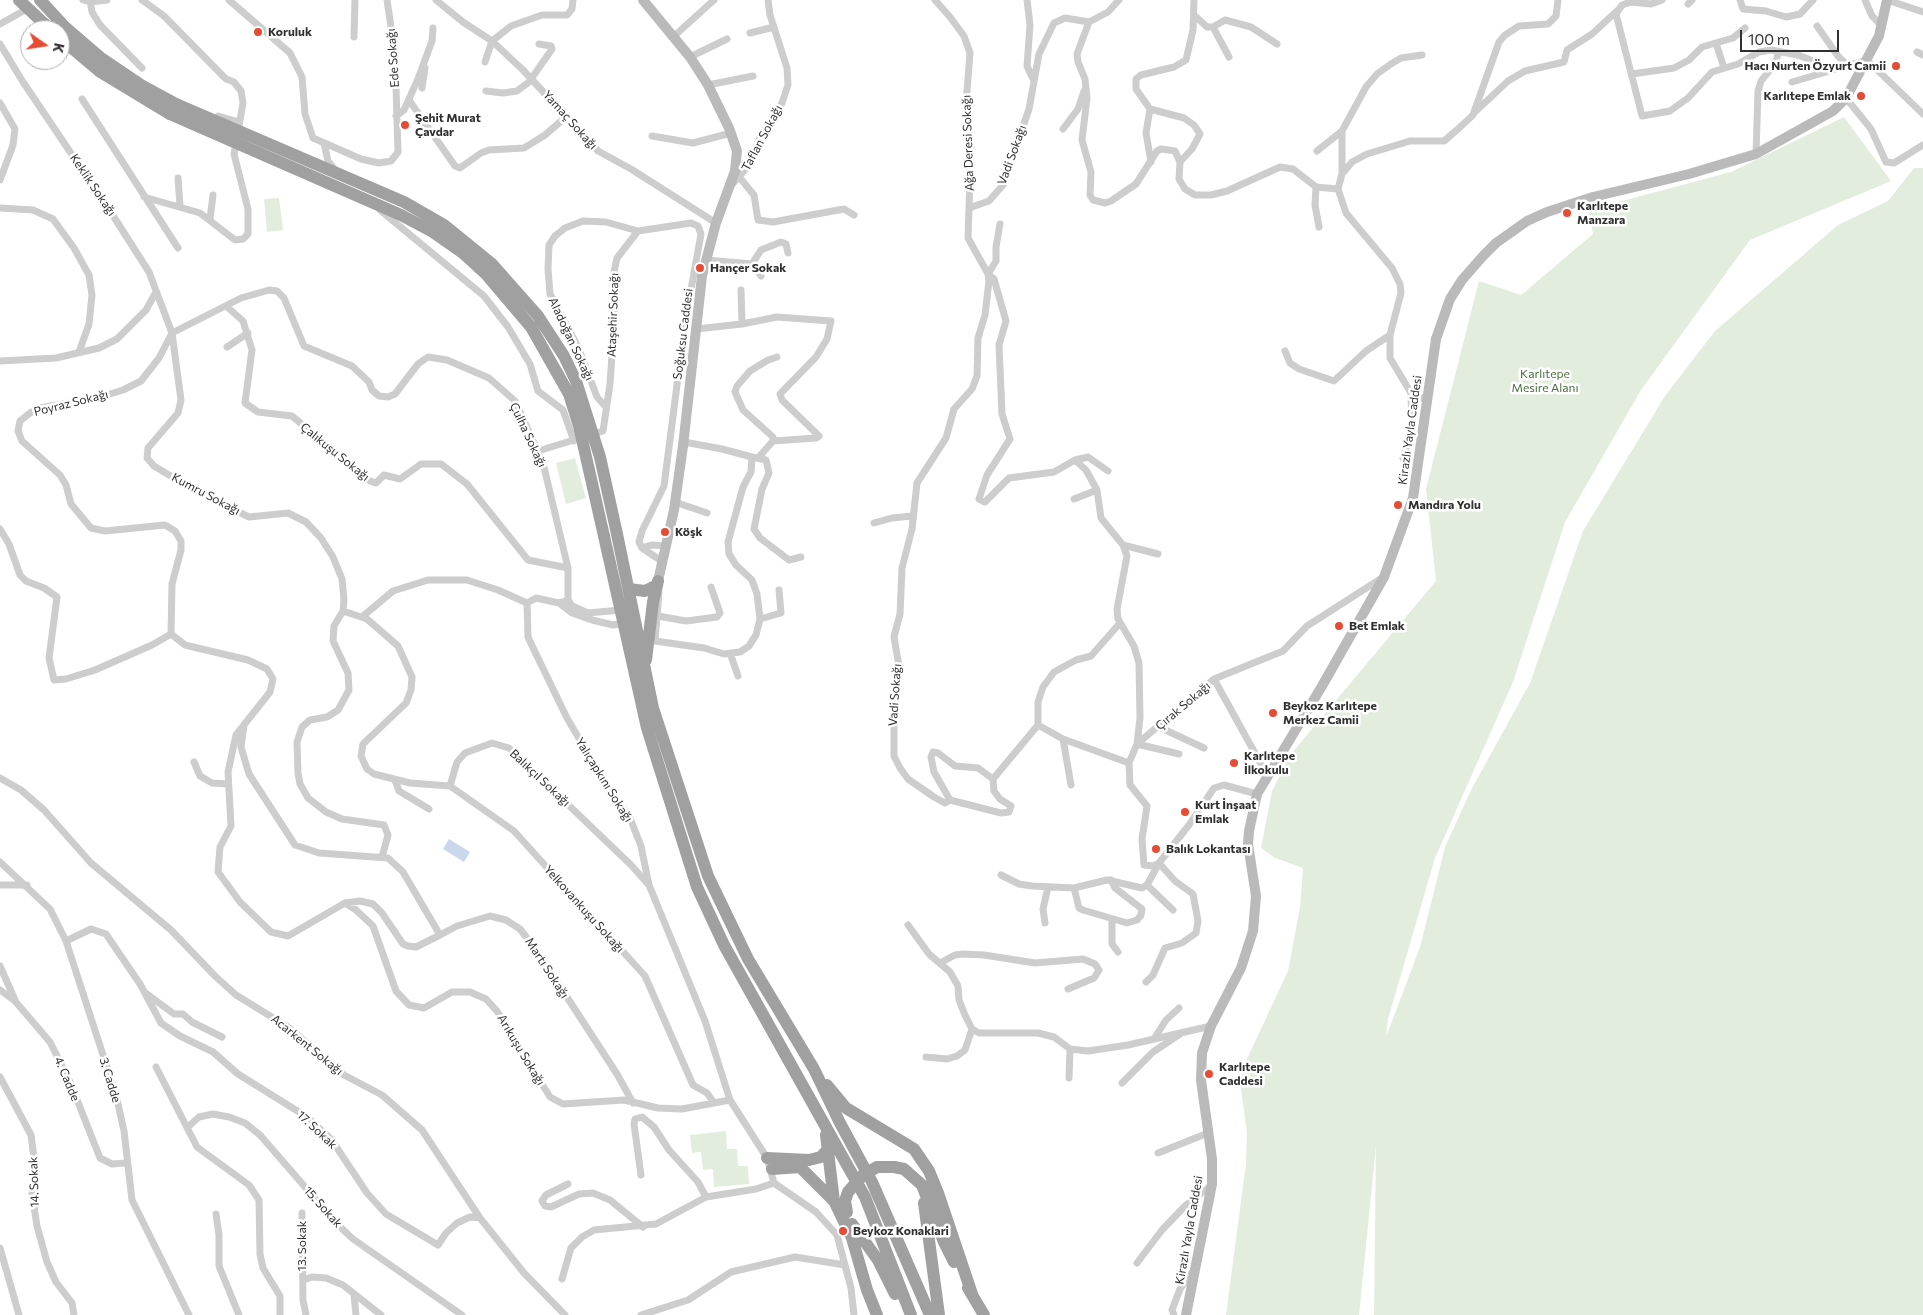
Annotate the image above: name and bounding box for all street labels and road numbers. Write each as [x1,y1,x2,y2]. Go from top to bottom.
street label: Ede Sokağı [384,28,402,88]
street label: Yamaç Sokağı [540,88,600,152]
street label: Ağa Deresi Sokağı [959,95,977,191]
street label: Taflan Sokağı [739,103,785,173]
street label: Vadi Sokağı [995,123,1029,187]
street label: Keklik Sokağı [67,151,119,219]
street label: Ataşehir Sokağı [604,273,622,357]
street label: Soğuksu Caddesi [670,288,696,380]
street label: Aladoğan Sokağı [545,295,597,383]
street label: Kirazlı Yayla Caddesi [1395,374,1425,486]
street label: Poyraz Sokağı [32,387,110,419]
street label: Çulha Sokağı [507,400,549,470]
street label: Çalıkuşu Sokağı [297,420,373,484]
street label: Kumru Sokağı [169,470,243,518]
street label: Vadi Sokağı [886,663,904,727]
street label: Çırak Sokağı [1152,679,1214,733]
street label: Yalıçapkını Sokağı [572,735,636,825]
street label: Balıkçıl Sokağı [507,746,573,810]
street label: Yelkovankuşu Sokağı [541,862,627,956]
street label: Martı Sokağı [522,935,572,1001]
street label: Acarkent Sokağı [268,1012,346,1078]
street label: Arıkuşu Sokağı [494,1012,548,1088]
street label: 4. Cadde [51,1055,83,1103]
street label: 3. Cadde [96,1056,124,1104]
street label: 17. Sokak [294,1108,340,1152]
street label: 14. Sokak [26,1156,42,1208]
street label: Kirazlı Yayla Caddesi [1172,1174,1206,1286]
street label: 15. Sokak [301,1183,345,1231]
street label: 13. Sokak [295,1221,309,1271]

